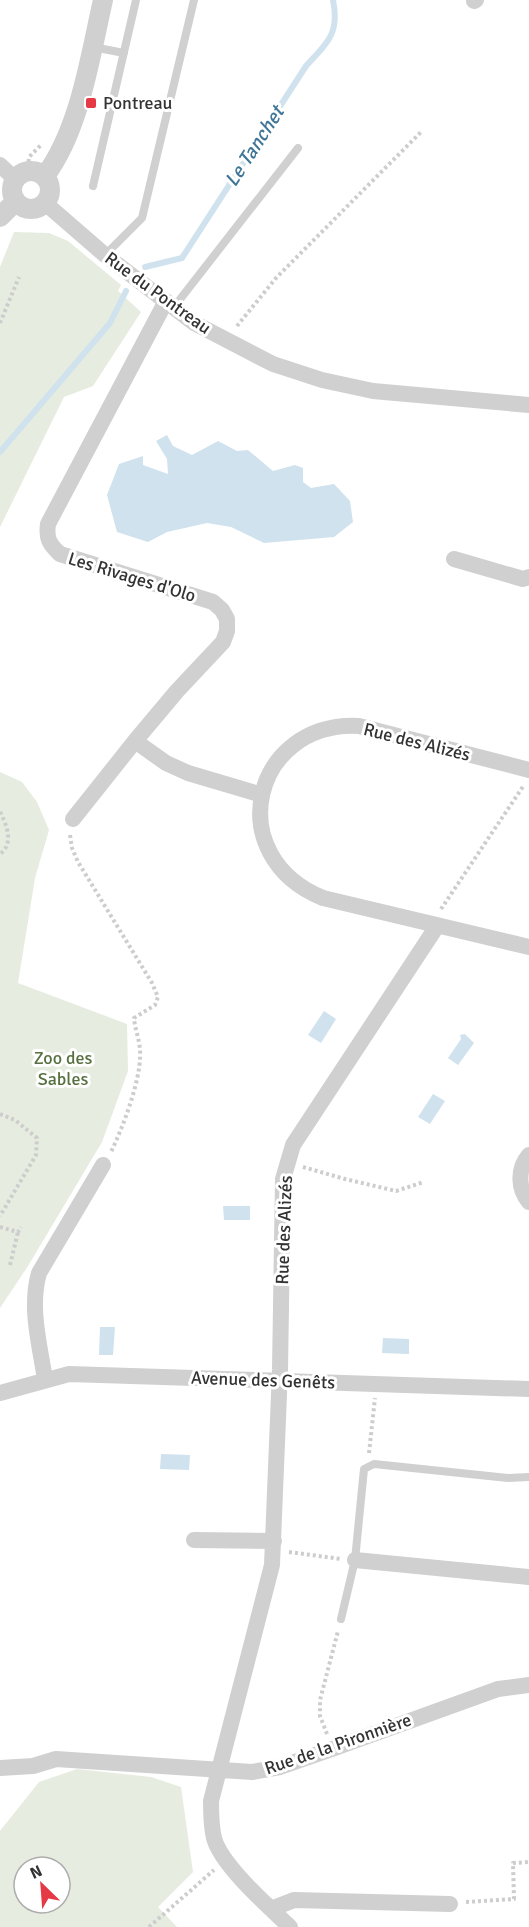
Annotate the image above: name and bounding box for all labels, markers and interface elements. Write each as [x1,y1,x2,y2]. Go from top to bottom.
place label: Pontreau [103,92,172,114]
marker: Pontreau [84,96,98,110]
water label: Le Tanchet [219,100,291,191]
street label: Rue du Pontreau [101,247,215,339]
street label: Les Rivages d'Olo [65,547,199,607]
street label: Rue des Alizés [361,718,473,766]
park label: Zoo des Sables [34,1047,92,1090]
street label: Rue des Alizés [271,1175,297,1285]
street label: Avenue des Genêts [191,1366,336,1394]
street label: Rue de la Pironnière [262,1709,414,1779]
north arrow [12,1855,72,1915]
text: N [27,1861,45,1884]

